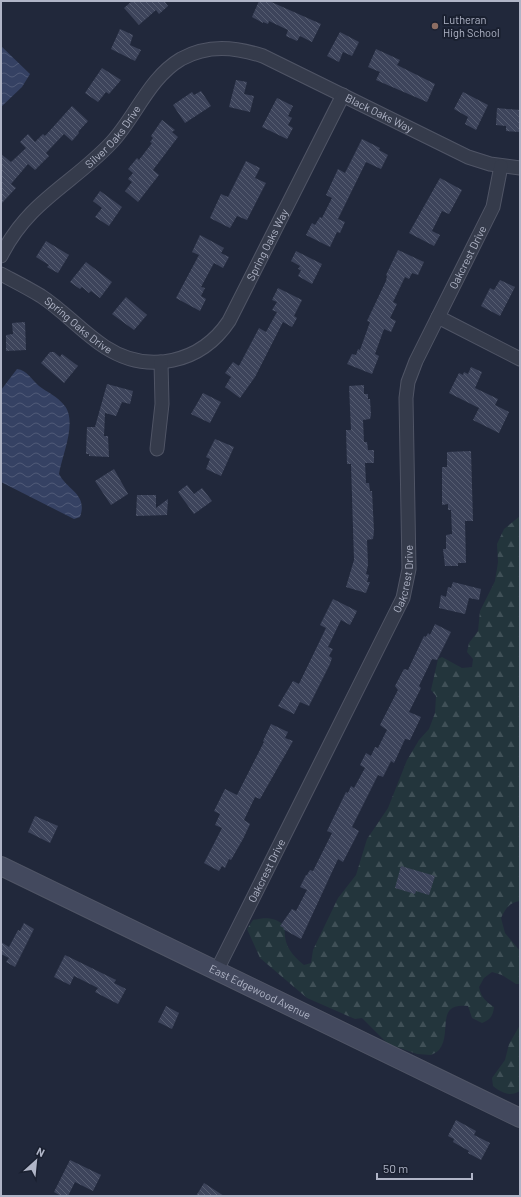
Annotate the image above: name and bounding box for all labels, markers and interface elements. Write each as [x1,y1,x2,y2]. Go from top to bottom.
place label: Lutheran High School [443,13,500,39]
marker: Lutheran High School [430,21,440,31]
street label: Black Oaks Way [343,91,415,135]
street label: Silver Oaks Drive [82,102,143,170]
street label: Spring Oaks Way [244,207,290,283]
street label: Oakcrest Drive [446,223,489,291]
street label: Spring Oaks Drive [42,294,115,356]
street label: Oakcrest Drive [390,545,415,615]
street label: Oakcrest Drive [245,837,288,904]
street label: East Edgewood Avenue [208,961,313,1022]
north arrow [16,1141,56,1181]
text: N [35,1144,47,1159]
scale bar [377,1155,472,1181]
text: 50 m [383,1161,408,1175]

